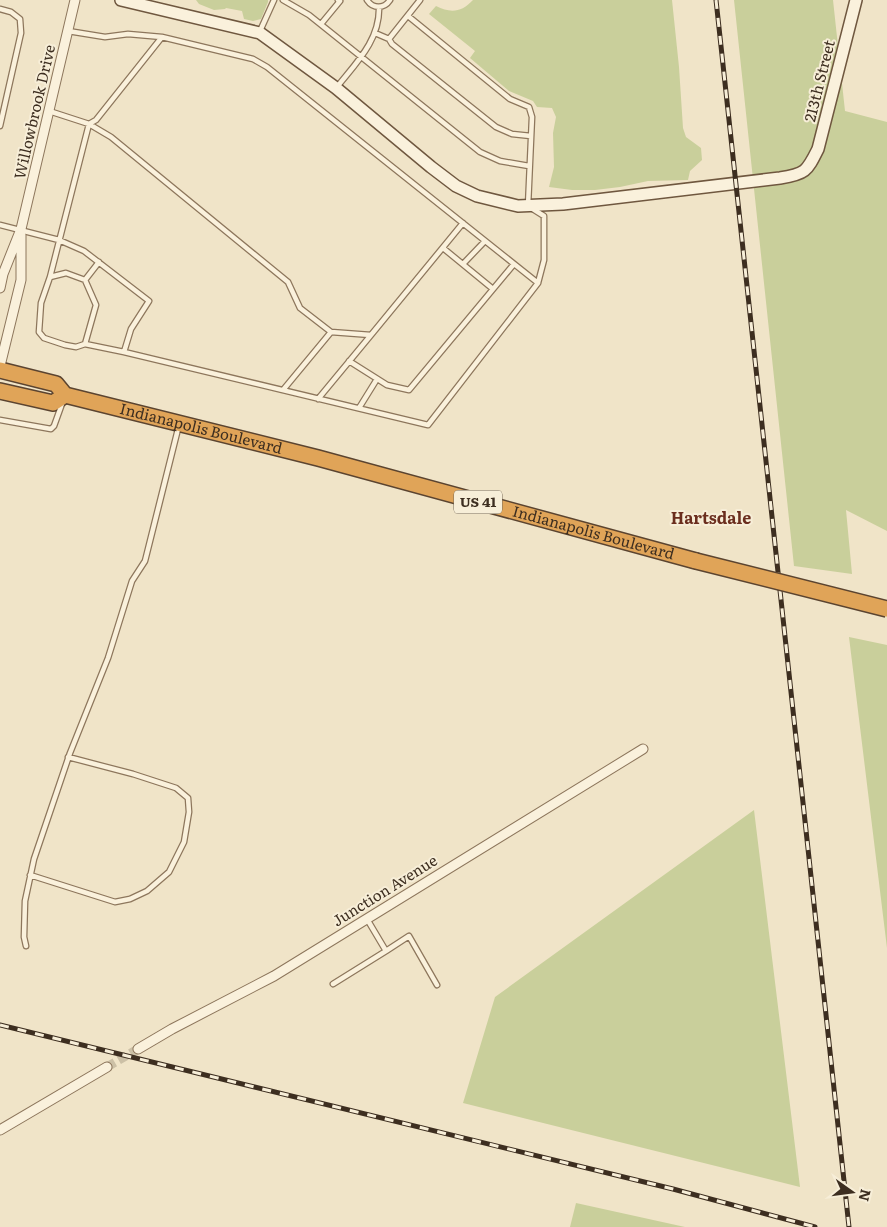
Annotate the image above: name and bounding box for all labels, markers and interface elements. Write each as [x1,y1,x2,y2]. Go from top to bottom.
street label: 213th Street [797,37,840,124]
street label: Willowbrook Drive [7,42,60,181]
street label: Indianapolis Boulevard [117,396,285,459]
road number: US 41 [454,491,502,514]
street label: Indianapolis Boulevard [510,499,677,565]
district label: Hartsdale [671,505,751,529]
street label: Junction Avenue [327,848,441,931]
north arrow [827,1167,877,1217]
text: N [854,1187,877,1204]

